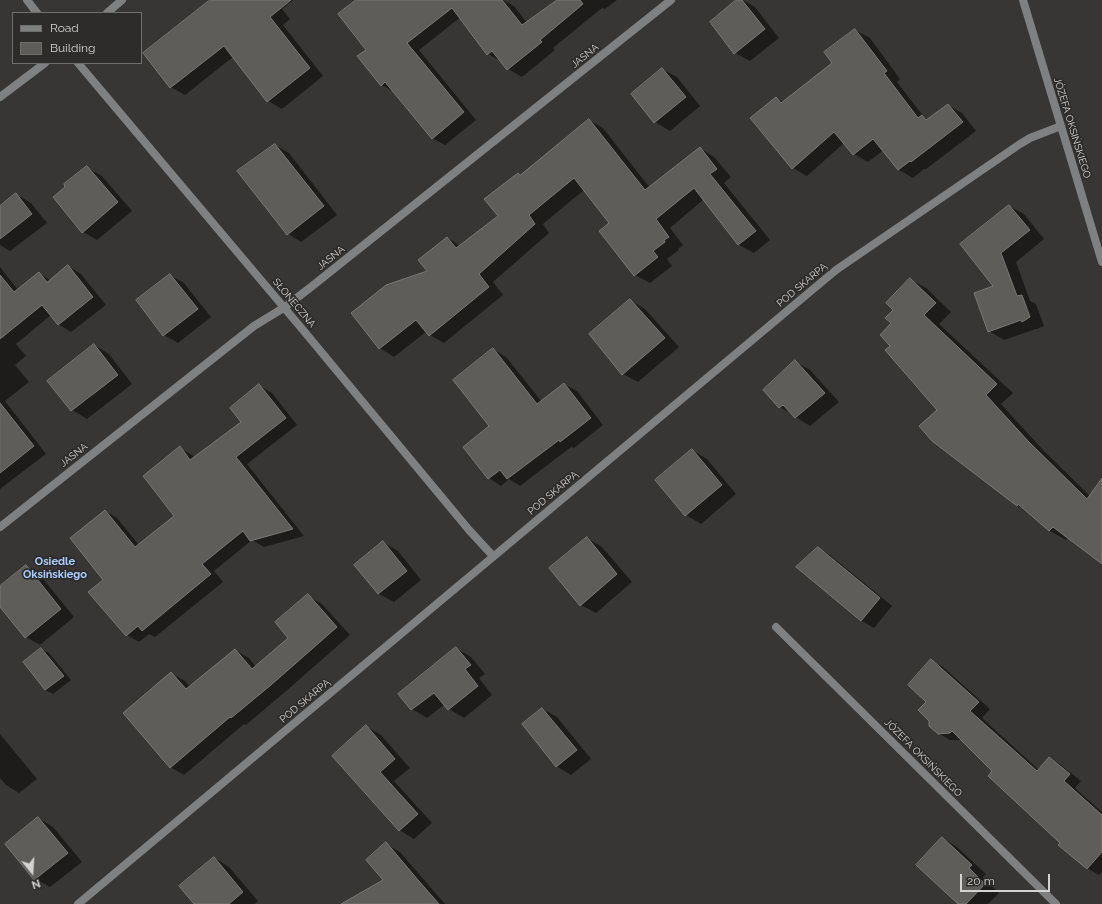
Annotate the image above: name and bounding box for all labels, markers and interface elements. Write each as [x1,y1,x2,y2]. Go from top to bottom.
legend [12,12,142,64]
text: Road [50,21,79,35]
text: Building [50,41,96,55]
street label: JASNA [569,41,601,71]
street label: JÓZEFA OKSIŃSKIEGO [1051,76,1093,180]
street label: JASNA [315,243,347,273]
street label: POD SKARPĄ [775,261,829,309]
street label: SŁONECZNA [270,276,318,330]
street label: JASNA [58,440,90,470]
street label: POD SKARPĄ [526,469,580,517]
district label: Osiedle Oksińskiego [23,555,87,581]
street label: POD SKARPĄ [278,677,332,725]
street label: JÓZEFA OKSIŃSKIEGO [882,717,964,799]
north arrow [12,852,52,892]
scale bar [962,866,1052,892]
text: 20 m [967,874,995,888]
text: N [30,876,42,891]

